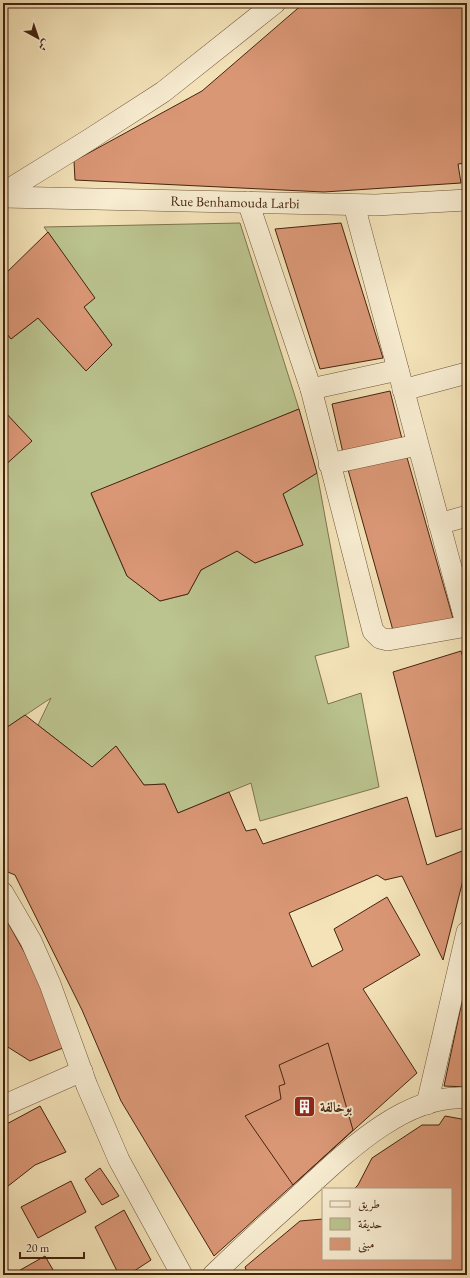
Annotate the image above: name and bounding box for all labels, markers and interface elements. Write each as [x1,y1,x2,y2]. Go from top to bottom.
north arrow [18,18,58,58]
text: ش [36,37,53,55]
street label: Rue Benhamouda Larbi [170,192,300,212]
building icon: بوخالفة [292,1094,318,1120]
place label: بوخالفة [320,1098,353,1116]
legend [322,1188,452,1260]
text: طريق [358,1196,380,1212]
text: حديقة [358,1216,382,1232]
scale bar [20,1234,84,1260]
text: مبنى [358,1236,374,1253]
text: 20 m [26,1240,50,1256]

